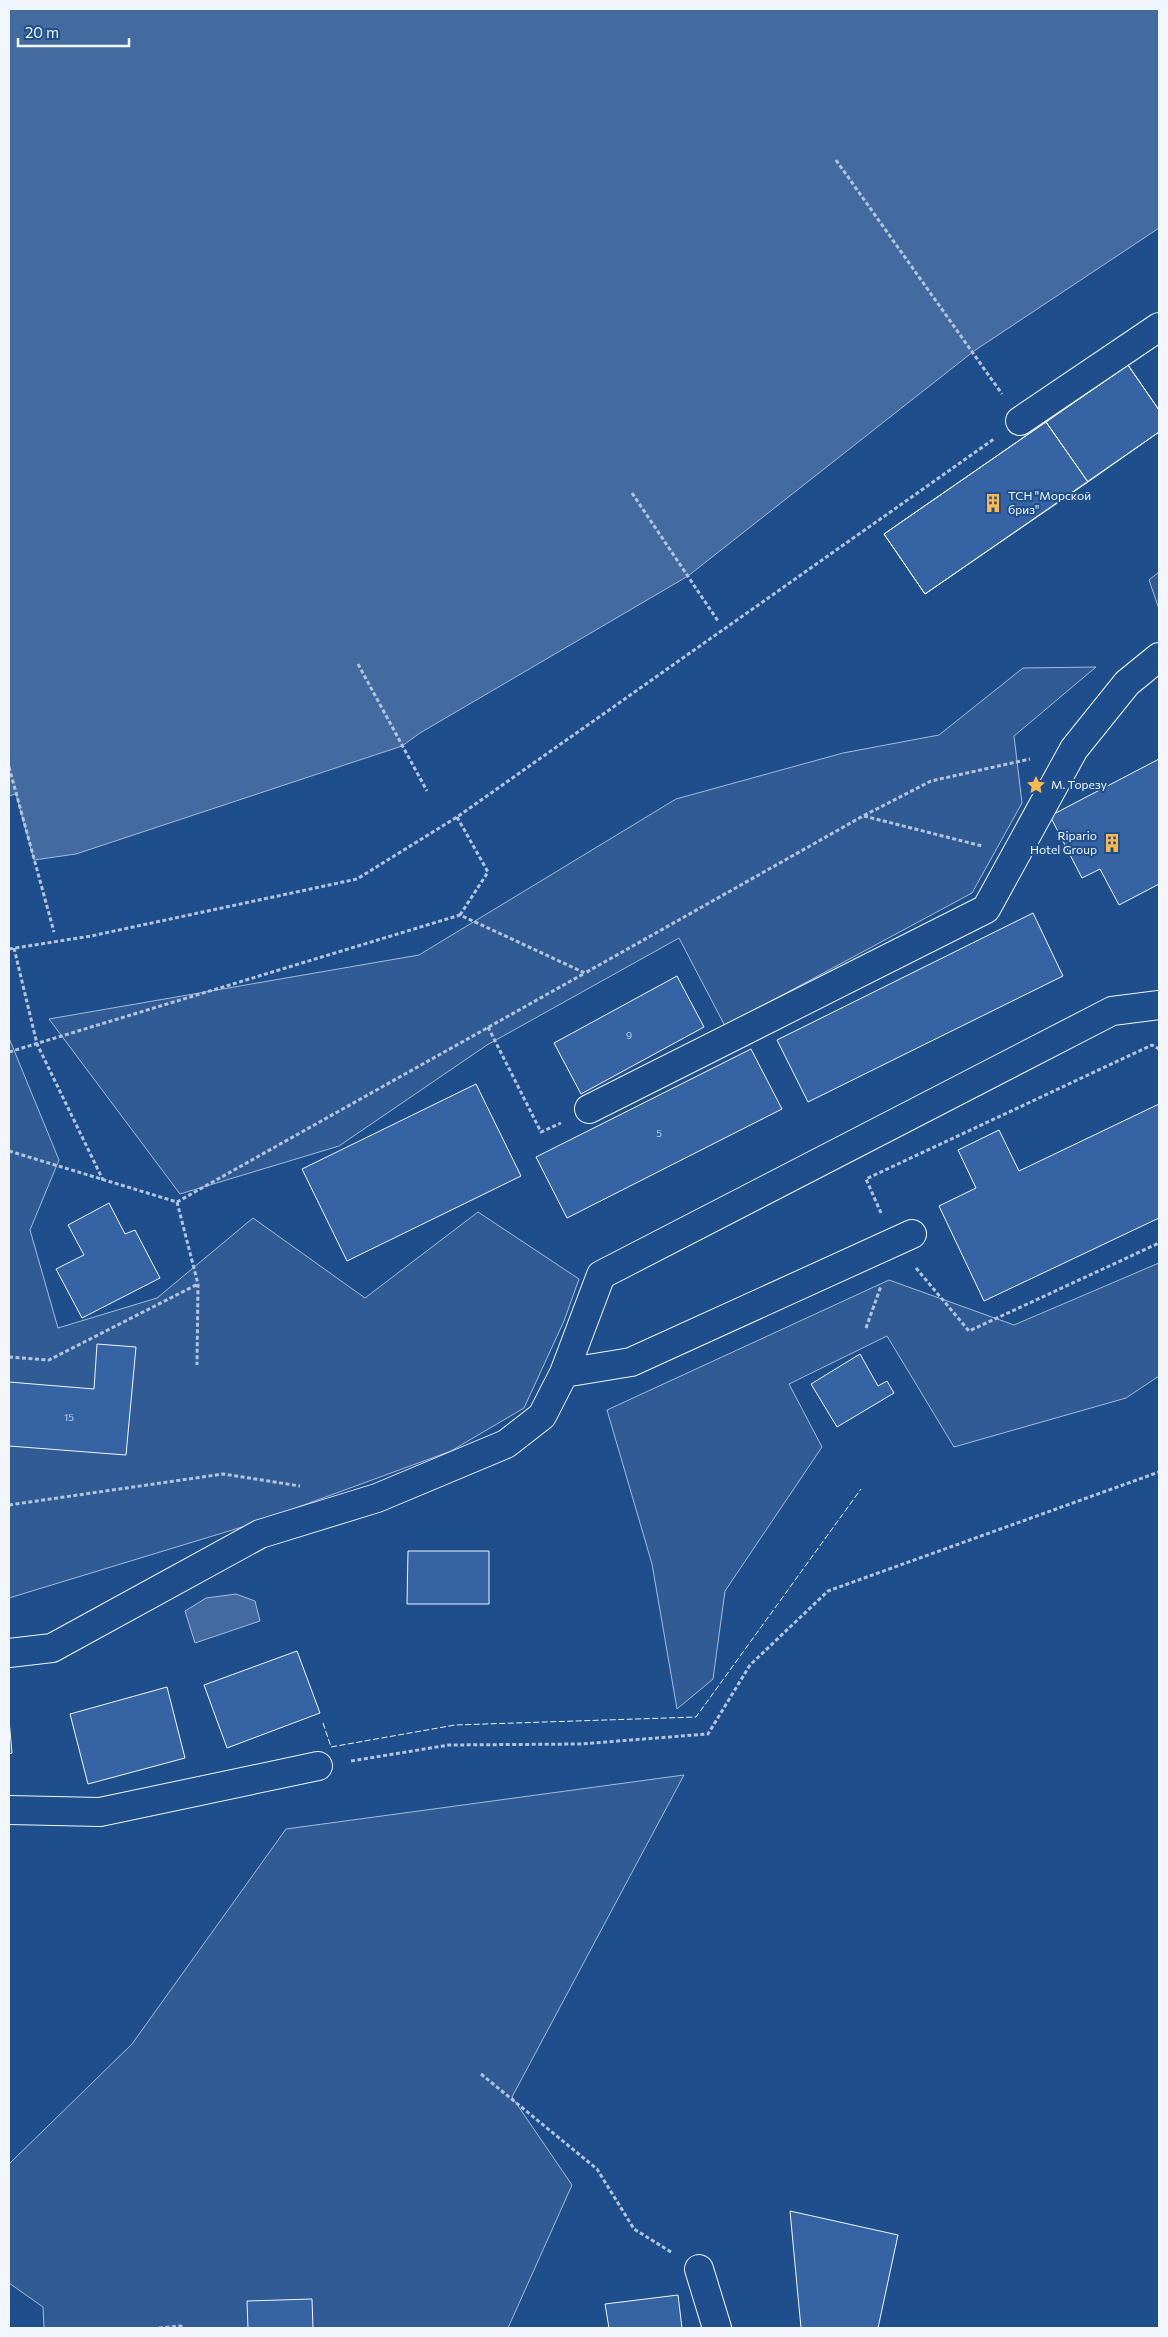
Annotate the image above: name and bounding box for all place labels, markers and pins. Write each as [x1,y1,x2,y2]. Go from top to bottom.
place label: ТСН "Морской бриз" [1008,488,1091,516]
building icon: ТСН "Морской бриз" [982,492,1004,514]
place icon: М. Торезу [1025,774,1047,796]
place label: М. Торезу [1051,777,1107,791]
place label: Ripario Hotel Group [1030,828,1097,856]
building icon: Ripario Hotel Group [1101,832,1123,854]

